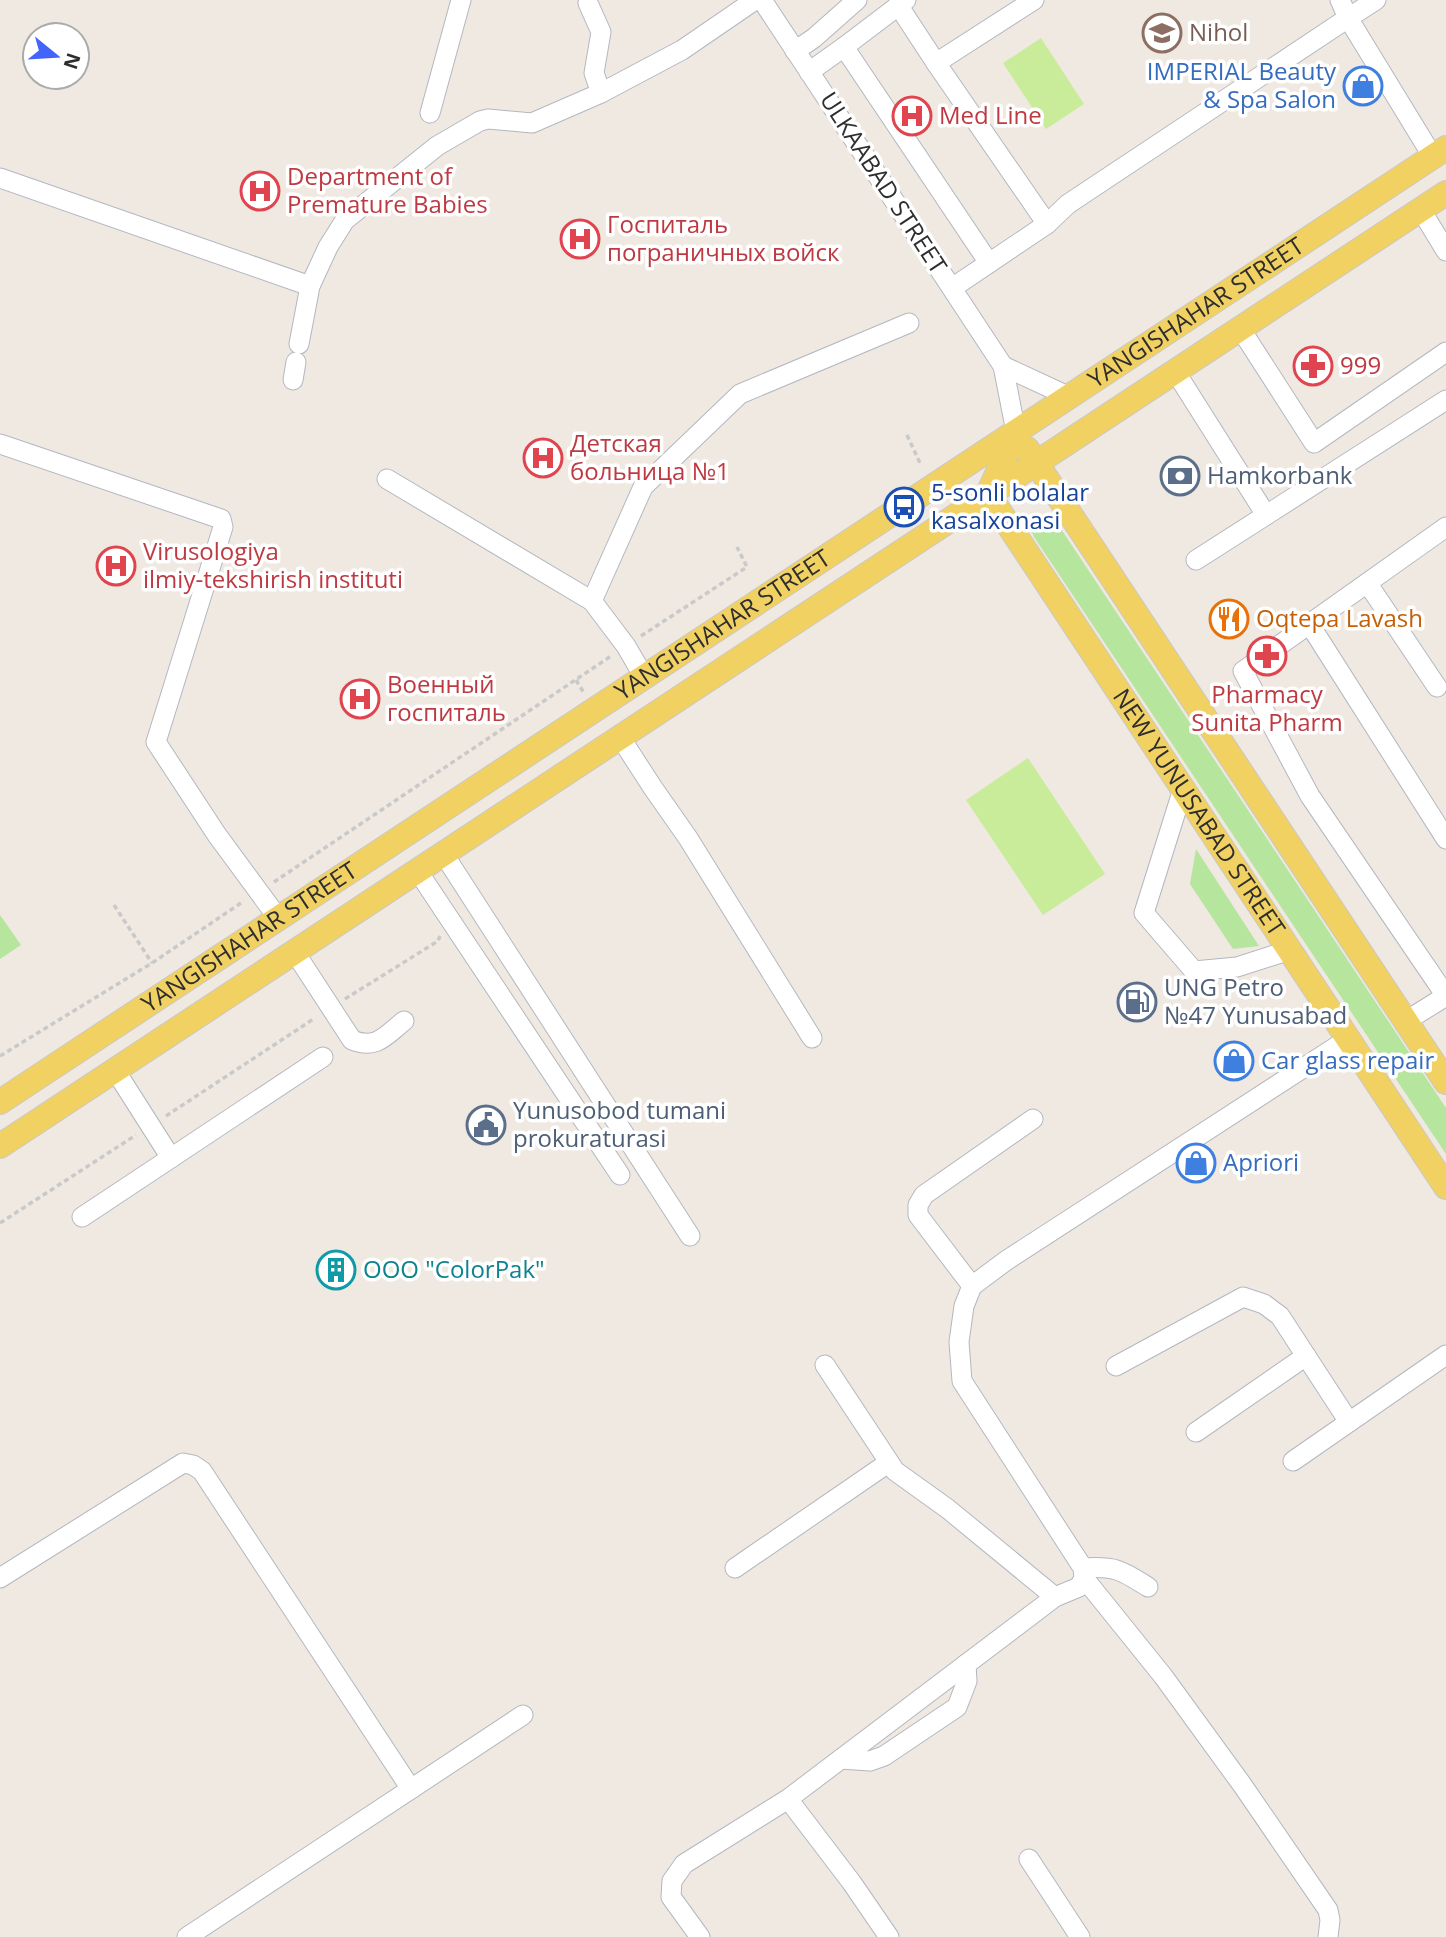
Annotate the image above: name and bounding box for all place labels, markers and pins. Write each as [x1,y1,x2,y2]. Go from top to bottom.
school or university icon: Nihol [1141,12,1183,54]
place label: Nihol [1189,15,1248,48]
place label: IMPERIAL Beauty & Spa Salon [1147,54,1337,115]
shop icon: IMPERIAL Beauty & Spa Salon [1342,65,1384,107]
hospital icon: Med Line [891,95,933,137]
place label: Med Line [939,98,1042,131]
place label: Department of Premature Babies [287,159,488,220]
hospital icon: Department of Premature Babies [239,170,281,212]
place label: Госпиталь пограничных войск [607,207,840,268]
hospital icon: Госпиталь пограничных войск [559,218,601,260]
pharmacy icon: 999 [1292,345,1334,387]
place label: 999 [1340,348,1381,381]
place label: Детская больница №1 [570,426,730,487]
hospital icon: Детская больница №1 [522,437,564,479]
bank icon: Hamkorbank [1159,455,1201,497]
place label: Hamkorbank [1207,458,1353,491]
place label: 5-sonli bolalar kasalxonasi [931,475,1089,536]
bus stop icon: 5-sonli bolalar kasalxonasi [883,486,925,528]
place label: Virusologiya ilmiy-tekshirish instituti [143,534,403,595]
hospital icon: Virusologiya ilmiy-tekshirish instituti [95,545,137,587]
restaurant icon: Oqtepa Lavash [1208,598,1250,640]
place label: Oqtepa Lavash [1256,601,1423,634]
pharmacy icon: Pharmacy Sunita Pharm [1246,635,1288,677]
place label: Военный госпиталь [387,667,506,728]
place label: Pharmacy Sunita Pharm [1191,677,1343,738]
hospital icon: Военный госпиталь [339,678,381,720]
place label: UNG Petro №47 Yunusabad [1164,970,1347,1031]
fuel station icon: UNG Petro №47 Yunusabad [1116,981,1158,1023]
shop icon: Car glass repair [1213,1040,1255,1082]
place label: Car glass repair [1261,1043,1434,1076]
place label: Yunusobod tumani prokuraturasi [513,1093,726,1154]
public building icon: Yunusobod tumani prokuraturasi [465,1104,507,1146]
shop icon: Apriori [1175,1142,1217,1184]
place label: Apriori [1223,1145,1299,1178]
building icon: OOO "ColorPak" [315,1249,357,1291]
place label: OOO "ColorPak" [363,1252,545,1285]

